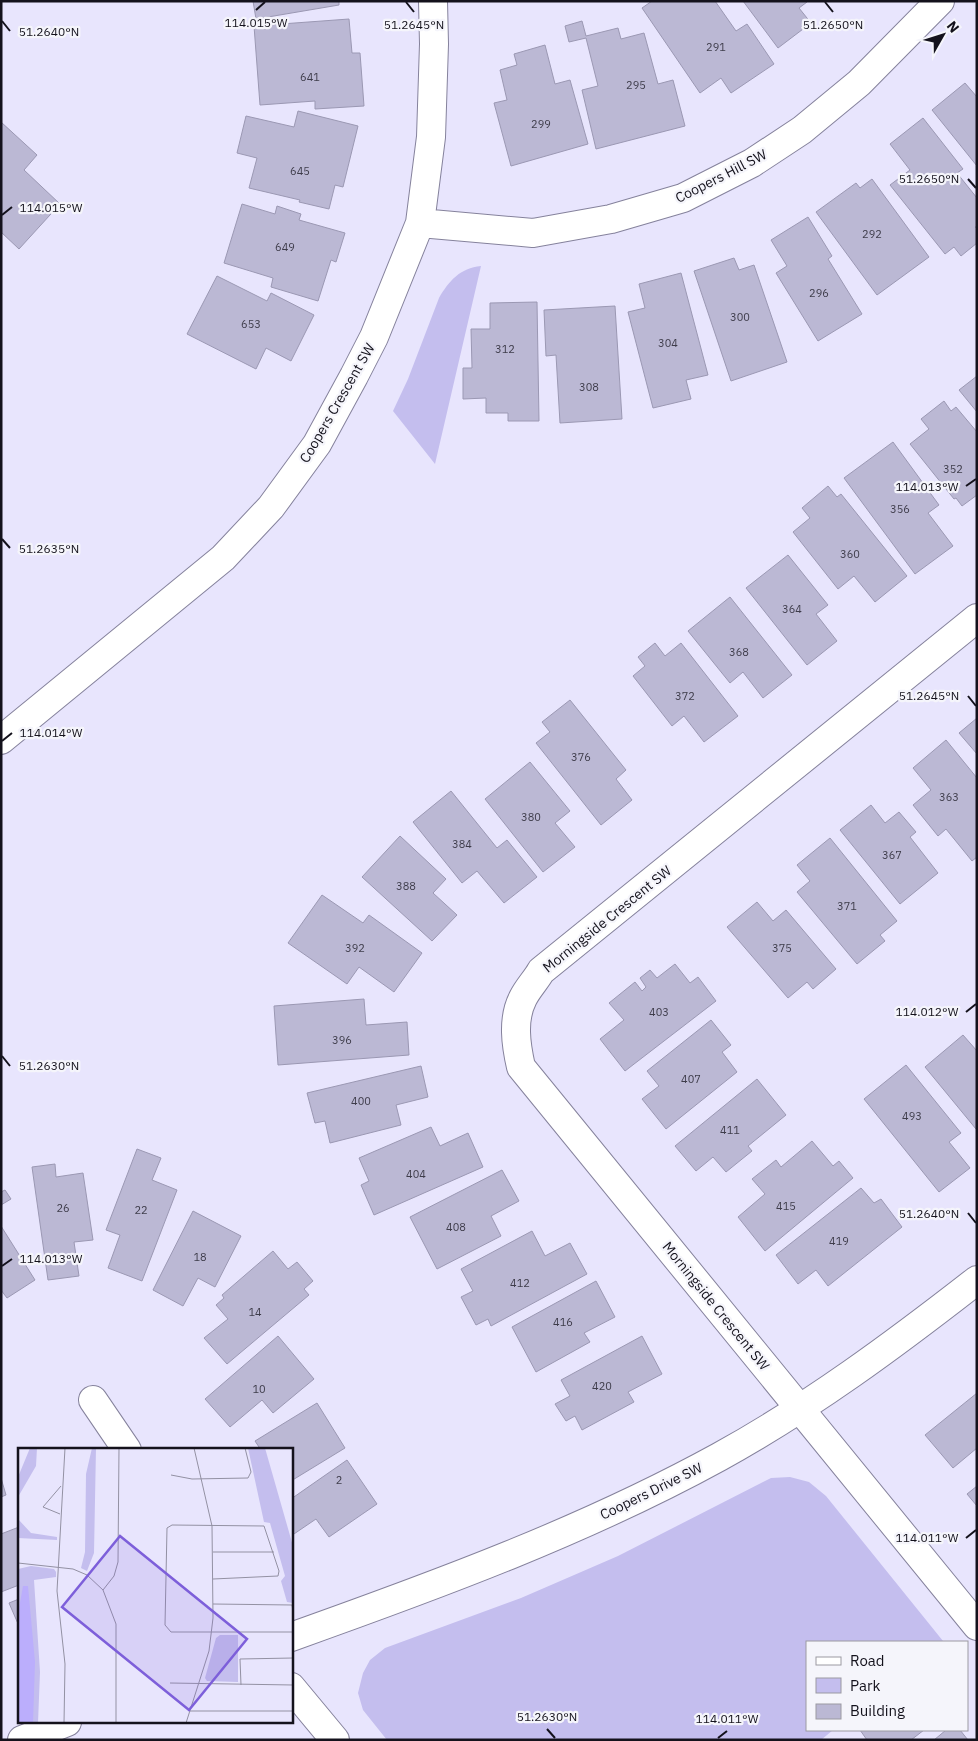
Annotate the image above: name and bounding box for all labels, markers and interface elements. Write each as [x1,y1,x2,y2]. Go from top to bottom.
north arrow [918,10,968,60]
text: 114.015°W [225,15,288,30]
text: 51.2645°N [384,17,444,32]
text: 51.2650°N [803,17,863,32]
text: N [943,17,963,36]
text: 51.2640°N [19,24,79,39]
house number: 291 [706,40,726,54]
house number: 641 [300,70,320,84]
house number: 295 [626,78,646,92]
house number: 299 [531,117,551,131]
street label: Coopers Hill SW [672,145,770,207]
house number: 645 [290,164,310,178]
text: 51.2650°N [899,171,959,186]
text: 114.015°W [20,200,83,215]
house number: 292 [862,227,882,241]
house number: 649 [275,240,295,254]
house number: 296 [809,286,829,300]
house number: 300 [730,310,750,324]
house number: 653 [241,317,261,331]
house number: 304 [658,336,678,350]
street label: Coopers Crescent SW [295,340,379,466]
house number: 312 [495,342,515,356]
house number: 308 [579,380,599,394]
house number: 352 [943,462,963,476]
text: 114.013°W [896,479,959,494]
house number: 356 [890,502,910,516]
text: 51.2635°N [19,541,79,556]
house number: 360 [840,547,860,561]
house number: 364 [782,602,802,616]
house number: 368 [729,645,749,659]
text: 51.2645°N [899,688,959,703]
house number: 372 [675,689,695,703]
text: 114.014°W [20,725,83,740]
house number: 376 [571,750,591,764]
house number: 363 [939,790,959,804]
house number: 380 [521,810,541,824]
house number: 384 [452,837,472,851]
house number: 367 [882,848,902,862]
street label: Morningside Crescent SW [539,861,675,976]
house number: 388 [396,879,416,893]
house number: 371 [837,899,857,913]
house number: 392 [345,941,365,955]
house number: 375 [772,941,792,955]
text: 114.012°W [896,1004,959,1019]
house number: 403 [649,1005,669,1019]
house number: 396 [332,1033,352,1047]
text: 51.2630°N [19,1058,79,1073]
house number: 407 [681,1072,701,1086]
house number: 400 [351,1094,371,1108]
house number: 493 [902,1109,922,1123]
house number: 411 [720,1123,740,1137]
house number: 404 [406,1167,426,1181]
house number: 415 [776,1199,796,1213]
house number: 26 [56,1201,70,1215]
house number: 22 [134,1203,148,1217]
text: 51.2640°N [899,1206,959,1221]
house number: 408 [446,1220,466,1234]
house number: 419 [829,1234,849,1248]
street label: Morningside Crescent SW [659,1238,774,1374]
house number: 18 [193,1250,207,1264]
text: 114.013°W [20,1251,83,1266]
house number: 412 [510,1276,530,1290]
house number: 14 [248,1305,262,1319]
house number: 416 [553,1315,573,1329]
house number: 420 [592,1379,612,1393]
house number: 10 [252,1382,266,1396]
inset map [18,1448,292,1724]
street label: Coopers Drive SW [597,1458,706,1524]
house number: 2 [336,1473,342,1487]
text: 114.011°W [896,1530,959,1545]
legend [806,1641,968,1731]
text: Road [850,1651,885,1670]
text: Park [850,1676,880,1695]
text: Building [850,1701,905,1720]
text: 51.2630°N [517,1709,577,1724]
text: 114.011°W [696,1711,759,1726]

